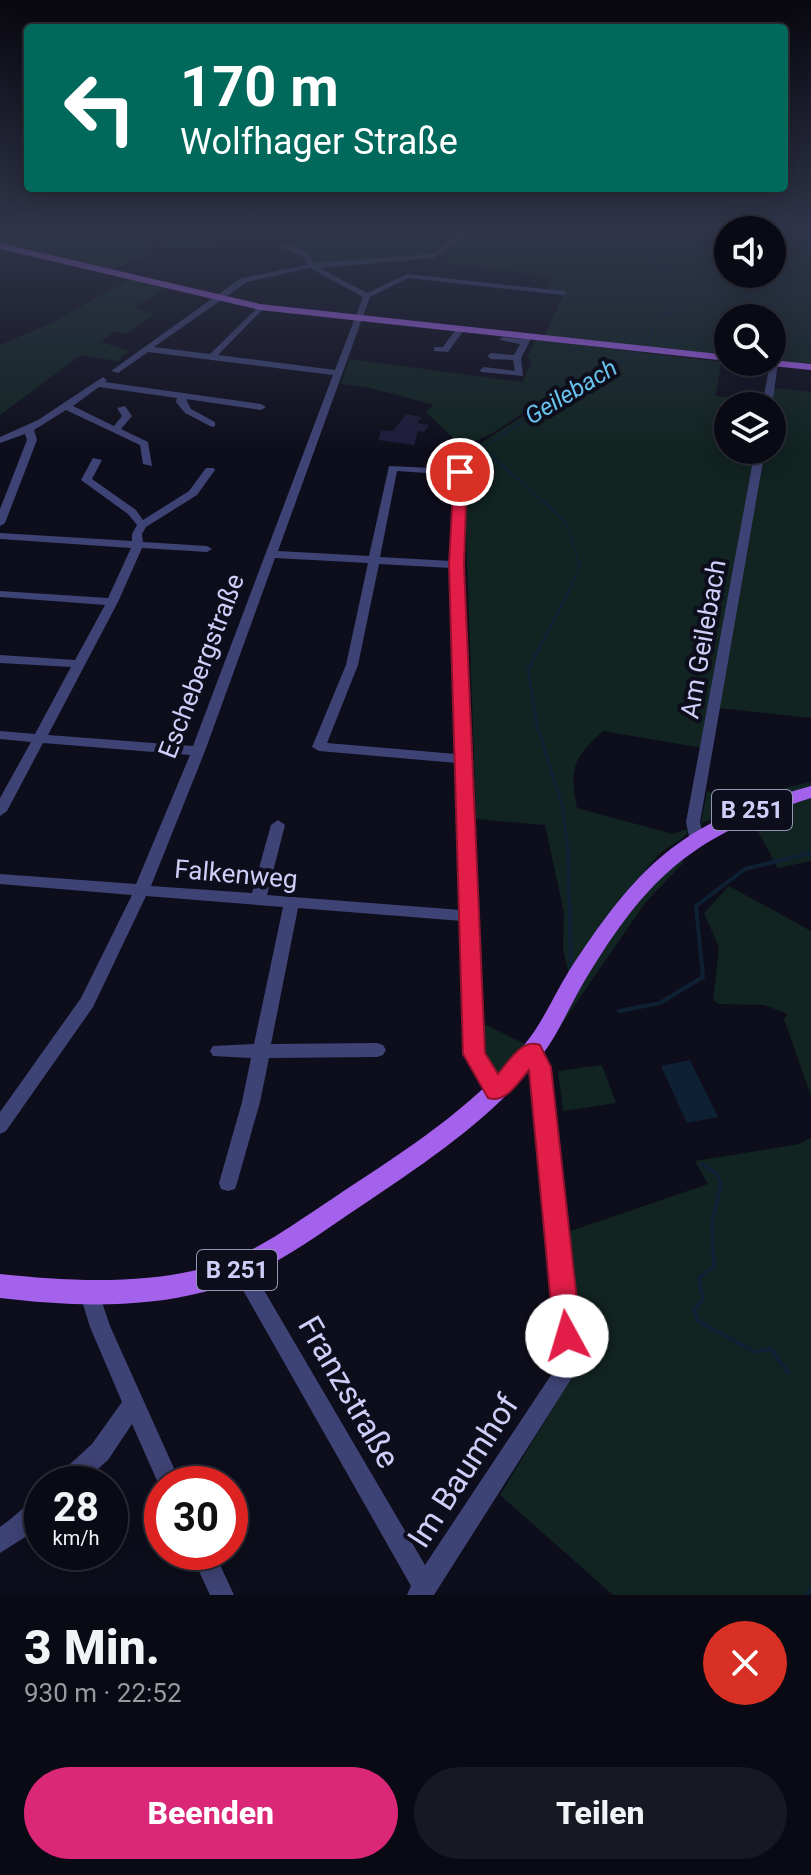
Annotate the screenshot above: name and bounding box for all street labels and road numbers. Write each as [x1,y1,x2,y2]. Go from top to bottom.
street label: Am Geilebach [674,557,732,721]
street label: Eschebergstraße [152,570,250,762]
road number: B 251 [712,790,792,830]
street label: Falkenweg [173,854,299,894]
road number: B 251 [197,1250,277,1290]
street label: Franzstraße [290,1309,408,1475]
street label: Im Baumhof [399,1387,527,1555]

